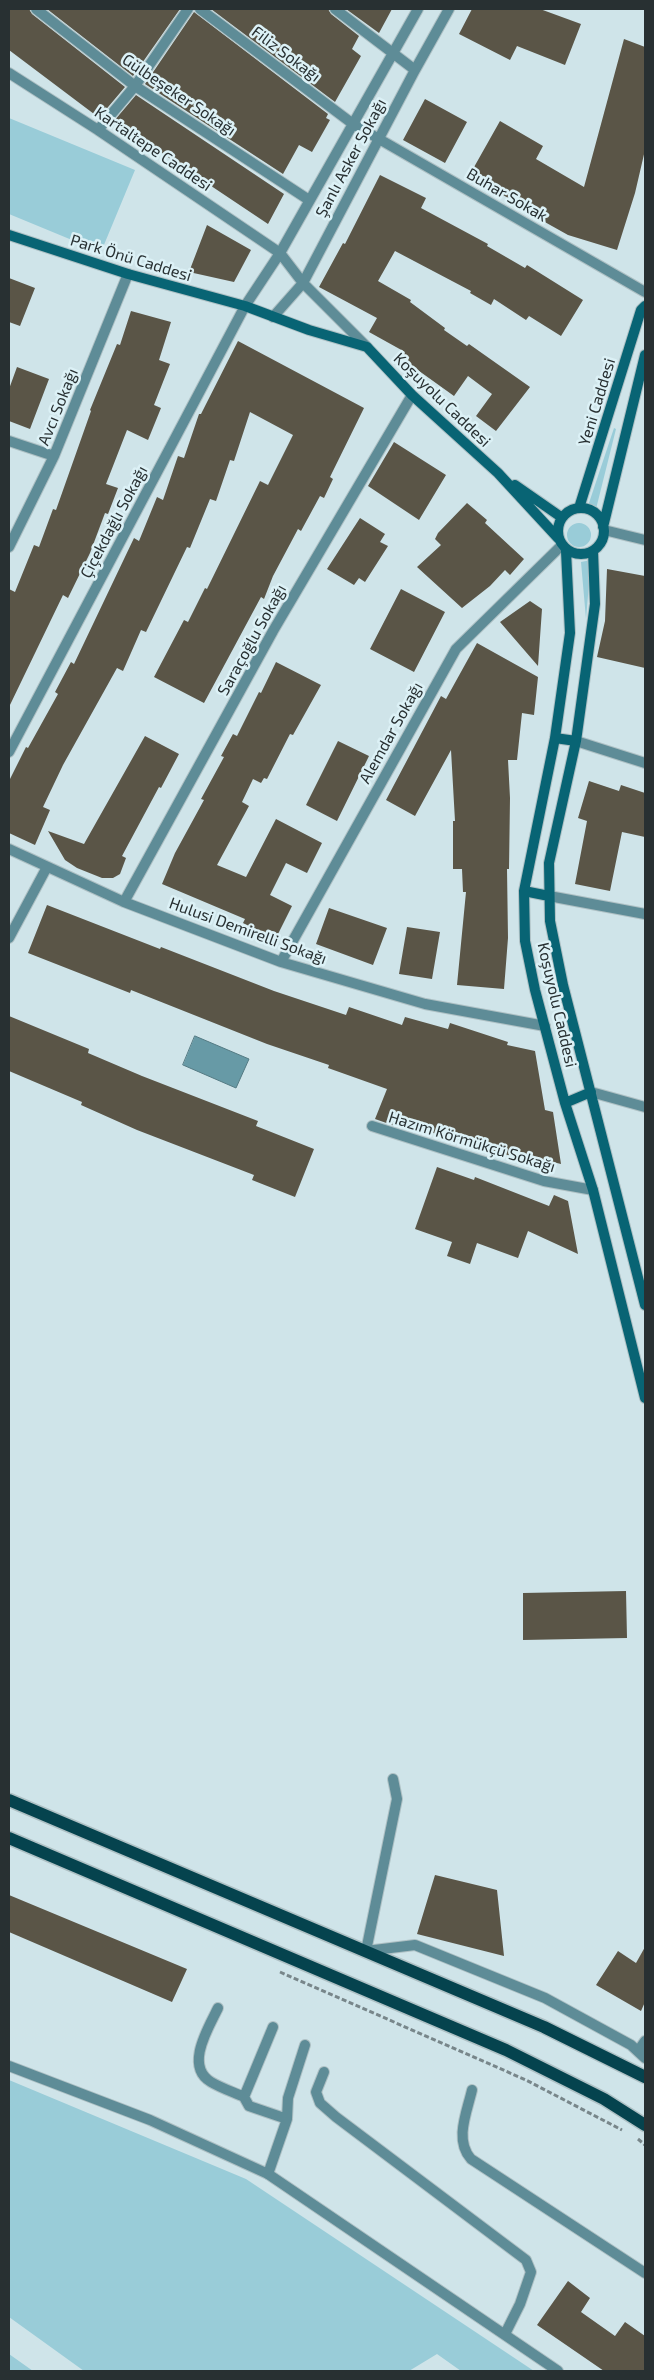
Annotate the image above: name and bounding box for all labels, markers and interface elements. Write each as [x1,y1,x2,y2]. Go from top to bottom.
street label: Filiz Sokağı [248,22,324,86]
street label: Gülbeşeker Sokağı [119,50,239,140]
street label: Şanlı Asker Sokağı [312,95,390,221]
street label: Kartaltepe Caddesi [91,103,215,195]
street label: Buhar Sokak [463,164,551,226]
street label: Park Önü Caddesi [68,230,194,286]
street label: Koşuyolu Caddesi [390,349,494,451]
street label: Yeni Caddesi [575,356,619,448]
street label: Avcı Sokağı [34,366,82,448]
street label: Çiçekdağlı Sokağı [76,463,152,581]
street label: Saraçoğlu Sokağı [214,581,290,699]
street label: Alemdar Sokağı [355,679,427,787]
street label: Hulusi Demirelli Sokağı [167,894,329,968]
street label: Koşuyolu Caddesi [533,941,581,1069]
street label: Hazım Körmükçü Sokağı [386,1107,558,1177]

